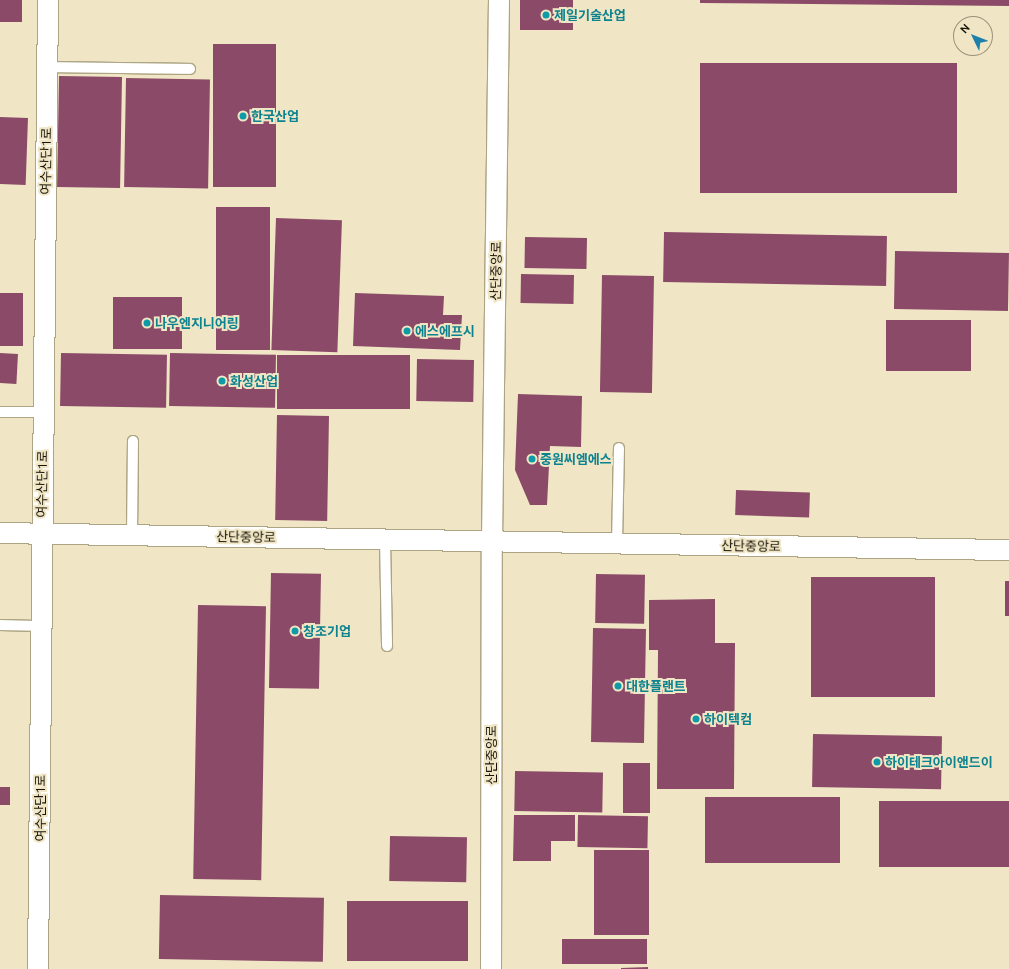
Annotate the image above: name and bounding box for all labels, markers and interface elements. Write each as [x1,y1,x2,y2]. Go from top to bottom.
place label: 제일기술산업 [554,7,626,23]
marker: 제일기술산업 [541,10,551,20]
north arrow [953,16,993,56]
text: N [958,21,972,36]
place label: 한국산업 [251,108,299,124]
marker: 한국산업 [238,111,248,121]
street label: 여수산단1로 [38,127,54,195]
street label: 산단중앙로 [488,241,504,301]
place label: 나우엔지니어링 [155,315,239,331]
marker: 나우엔지니어링 [142,318,152,328]
place label: 에스에프시 [415,323,475,339]
marker: 에스에프시 [402,326,412,336]
place label: 화성산업 [230,373,278,389]
marker: 화성산업 [217,376,227,386]
street label: 여수산단1로 [34,450,50,518]
place label: 중원씨엠에스 [540,451,612,467]
marker: 중원씨엠에스 [527,454,537,464]
street label: 산단중앙로 [216,529,276,545]
street label: 산단중앙로 [721,538,781,554]
place label: 창조기업 [303,623,351,639]
marker: 창조기업 [290,626,300,636]
place label: 대한플랜트 [626,678,686,694]
marker: 대한플랜트 [613,681,623,691]
place label: 하이텍컴 [704,711,752,727]
marker: 하이텍컴 [691,714,701,724]
street label: 산단중앙로 [483,725,499,785]
place label: 하이테크아이앤드이 [885,754,993,770]
marker: 하이테크아이앤드이 [872,757,882,767]
street label: 여수산단1로 [32,774,48,842]

